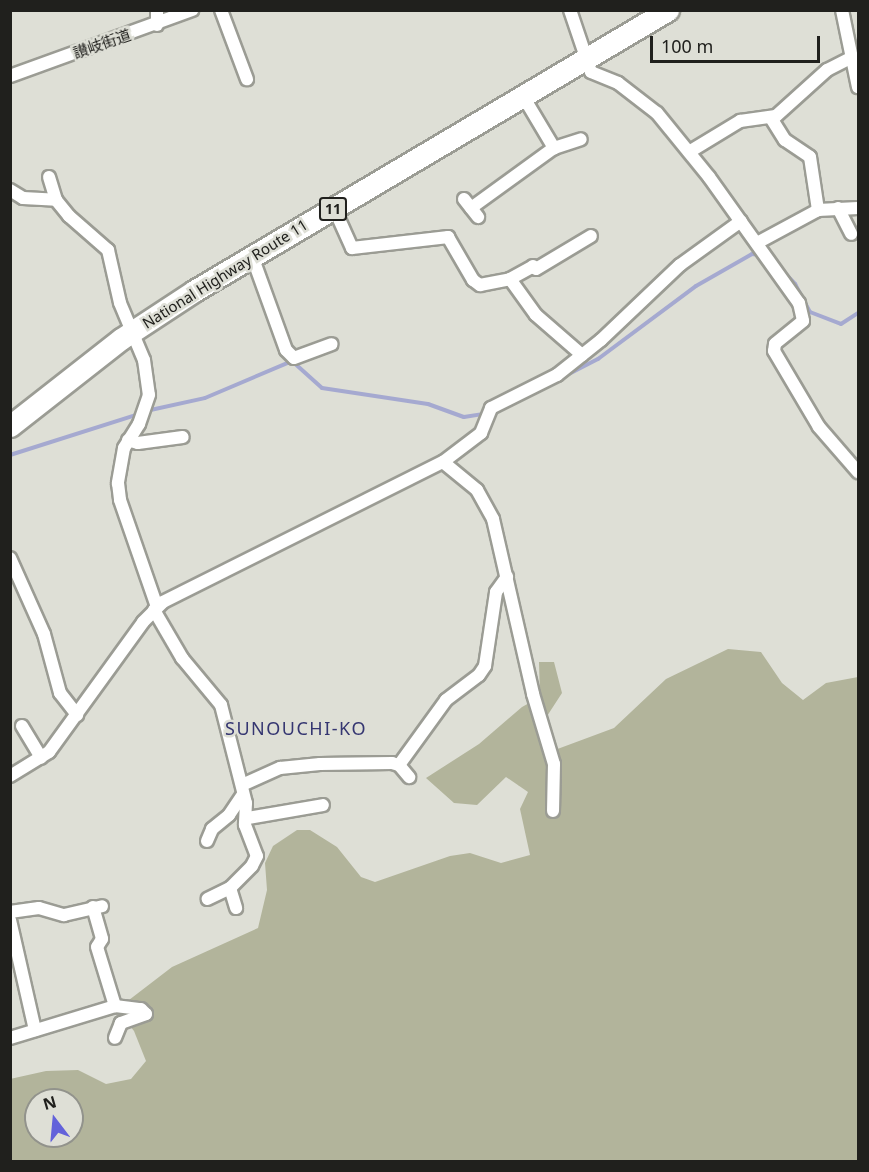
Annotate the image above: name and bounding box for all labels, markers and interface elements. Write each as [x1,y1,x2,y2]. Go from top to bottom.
scale bar [653,24,822,62]
street label: 讃岐街道 [71,26,133,62]
text: 100 m [661,34,713,58]
road number: 11 [318,198,348,220]
street label: National Highway Route 11 [139,216,311,332]
district label: SUNOUCHI-KO [225,717,367,739]
north arrow [24,1088,84,1148]
text: N [40,1090,59,1115]

